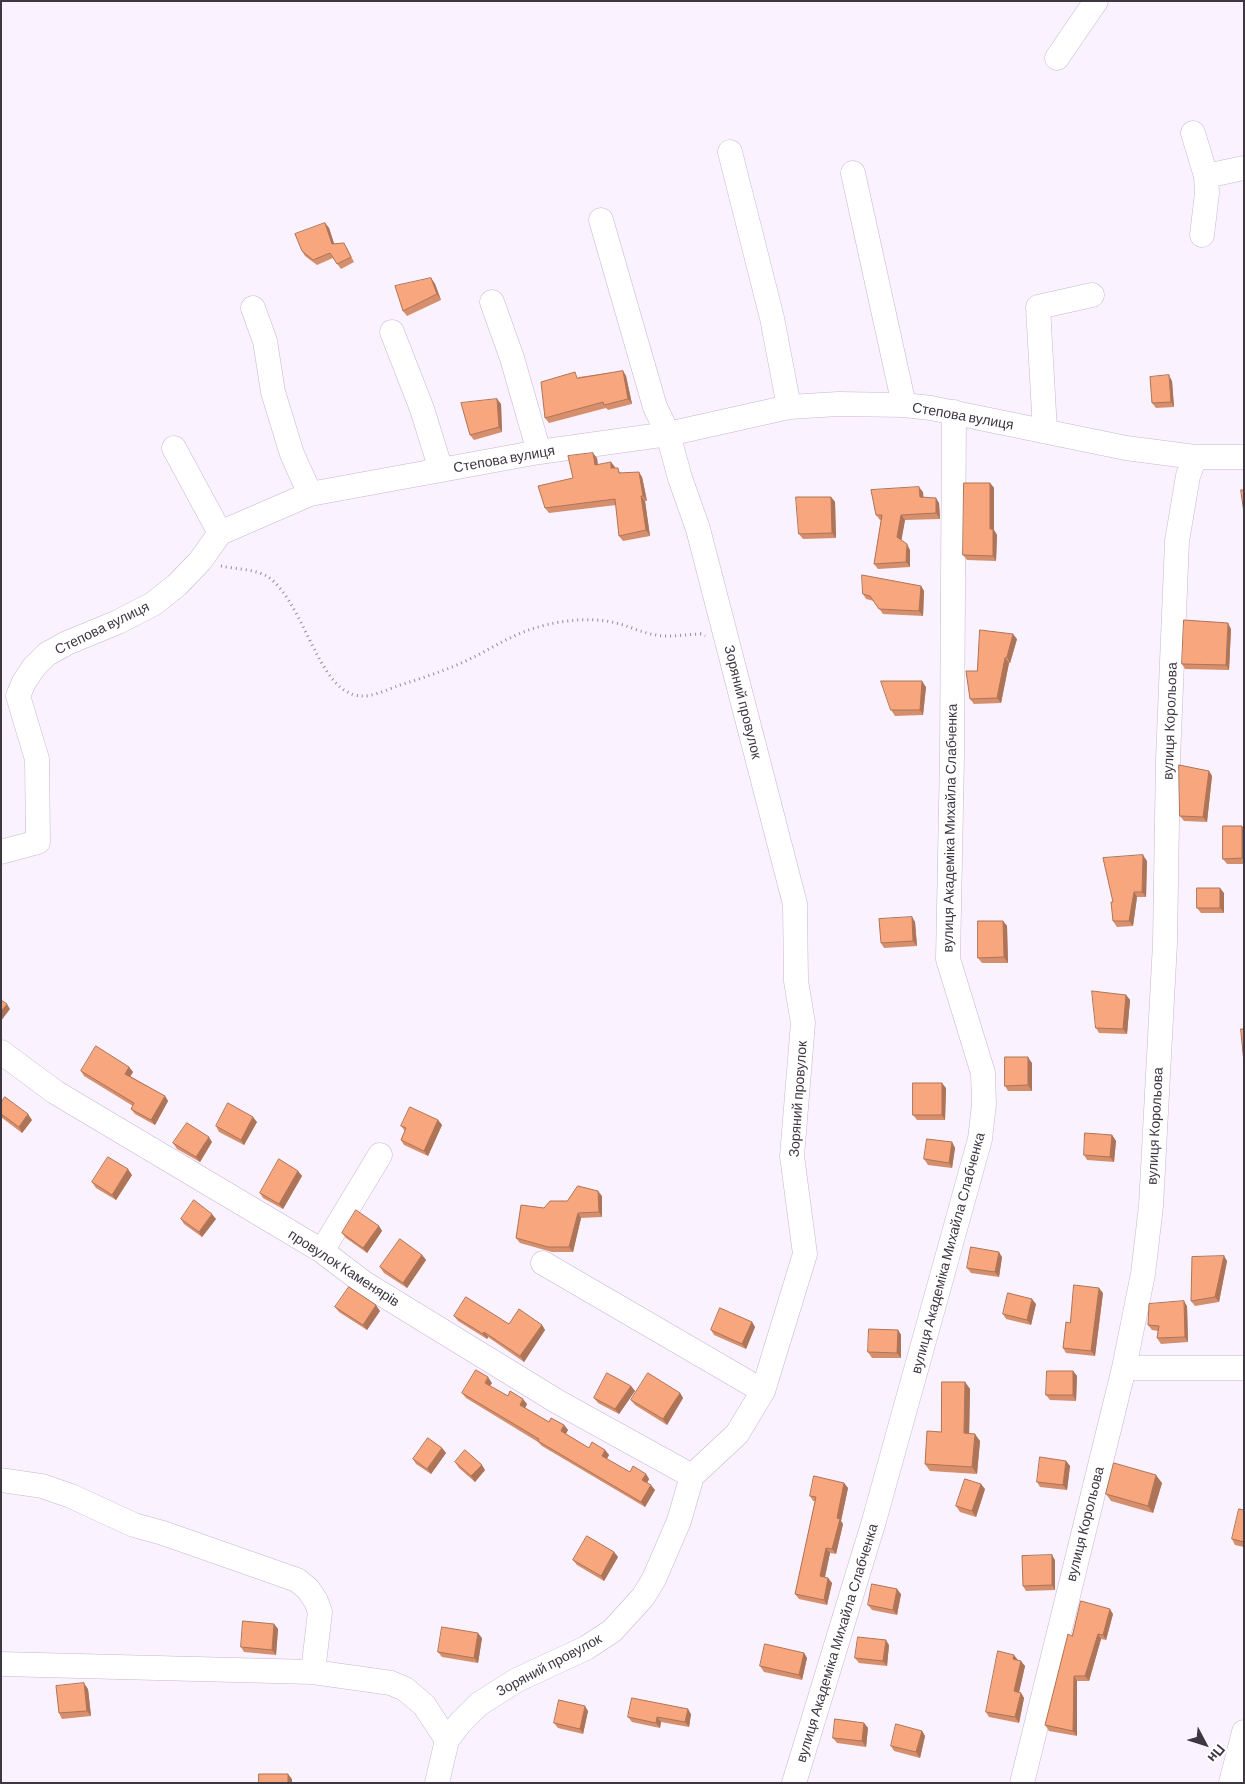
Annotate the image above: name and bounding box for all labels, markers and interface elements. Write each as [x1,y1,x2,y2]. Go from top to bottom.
street label: Степова вулиця [911,399,1015,433]
street label: Степова вулиця [452,442,556,476]
street label: Степова вулиця [52,598,152,658]
street label: Зоряний провулок [721,643,765,761]
street label: вулиця Корольова [1160,662,1180,780]
street label: вулиця Академіка Михайла Слабченка [939,703,961,953]
street label: Зоряний провулок [786,1040,810,1158]
street label: вулиця Корольова [1144,1067,1166,1185]
street label: вулиця Академіка Михайла Слабченка [908,1131,988,1375]
street label: провулок Каменярів [285,1226,403,1310]
street label: вулиця Корольова [1063,1465,1107,1583]
street label: вулиця Академіка Михайла Слабченка [793,1522,881,1764]
street label: Зоряний провулок [493,1630,605,1700]
north arrow [1180,1719,1230,1769]
text: Пн [1204,1741,1229,1767]

